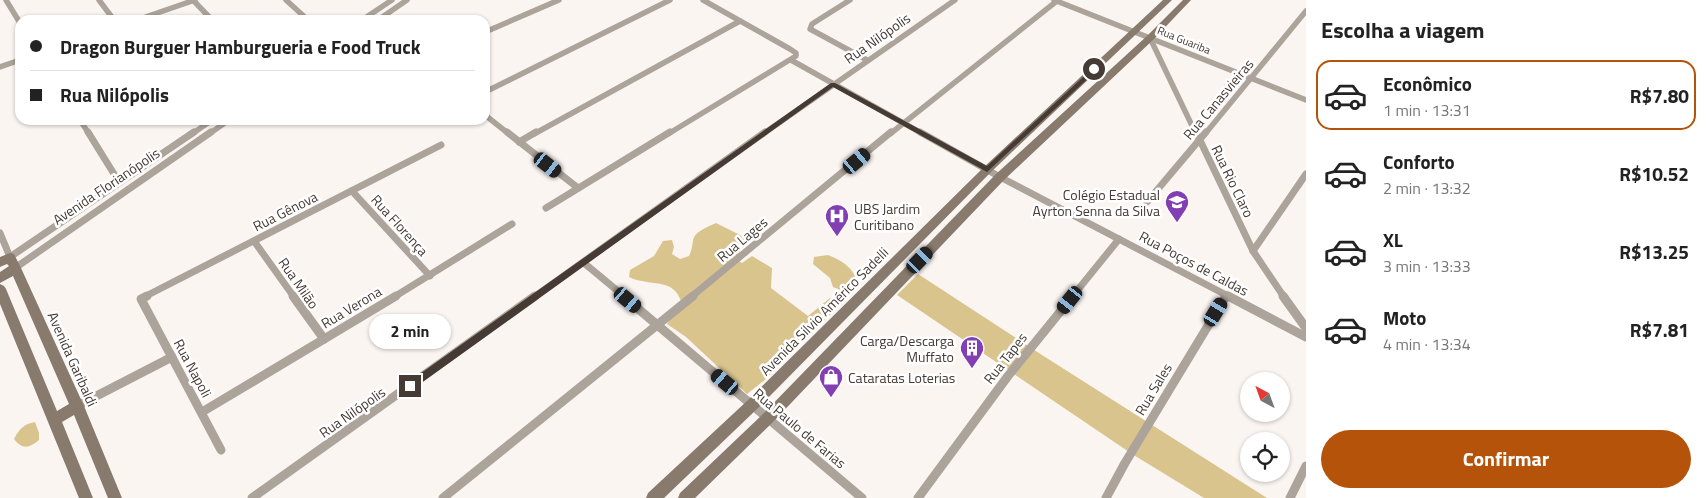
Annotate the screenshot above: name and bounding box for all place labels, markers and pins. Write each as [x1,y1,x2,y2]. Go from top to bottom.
place label: Colégio Estadual Ayrton Senna da Silva [1033,184,1160,221]
school or university icon: Colégio Estadual Ayrton Senna da Silva [1164,189,1190,223]
place label: UBS Jardim Curitibano [854,198,920,235]
hospital icon: UBS Jardim Curitibano [824,203,850,237]
place label: Carga/Descarga Muffato [860,330,954,367]
building icon: Carga/Descarga Muffato [959,335,985,369]
shop icon: Cataratas Loterias [818,364,844,398]
place label: Cataratas Loterias [848,367,955,388]

